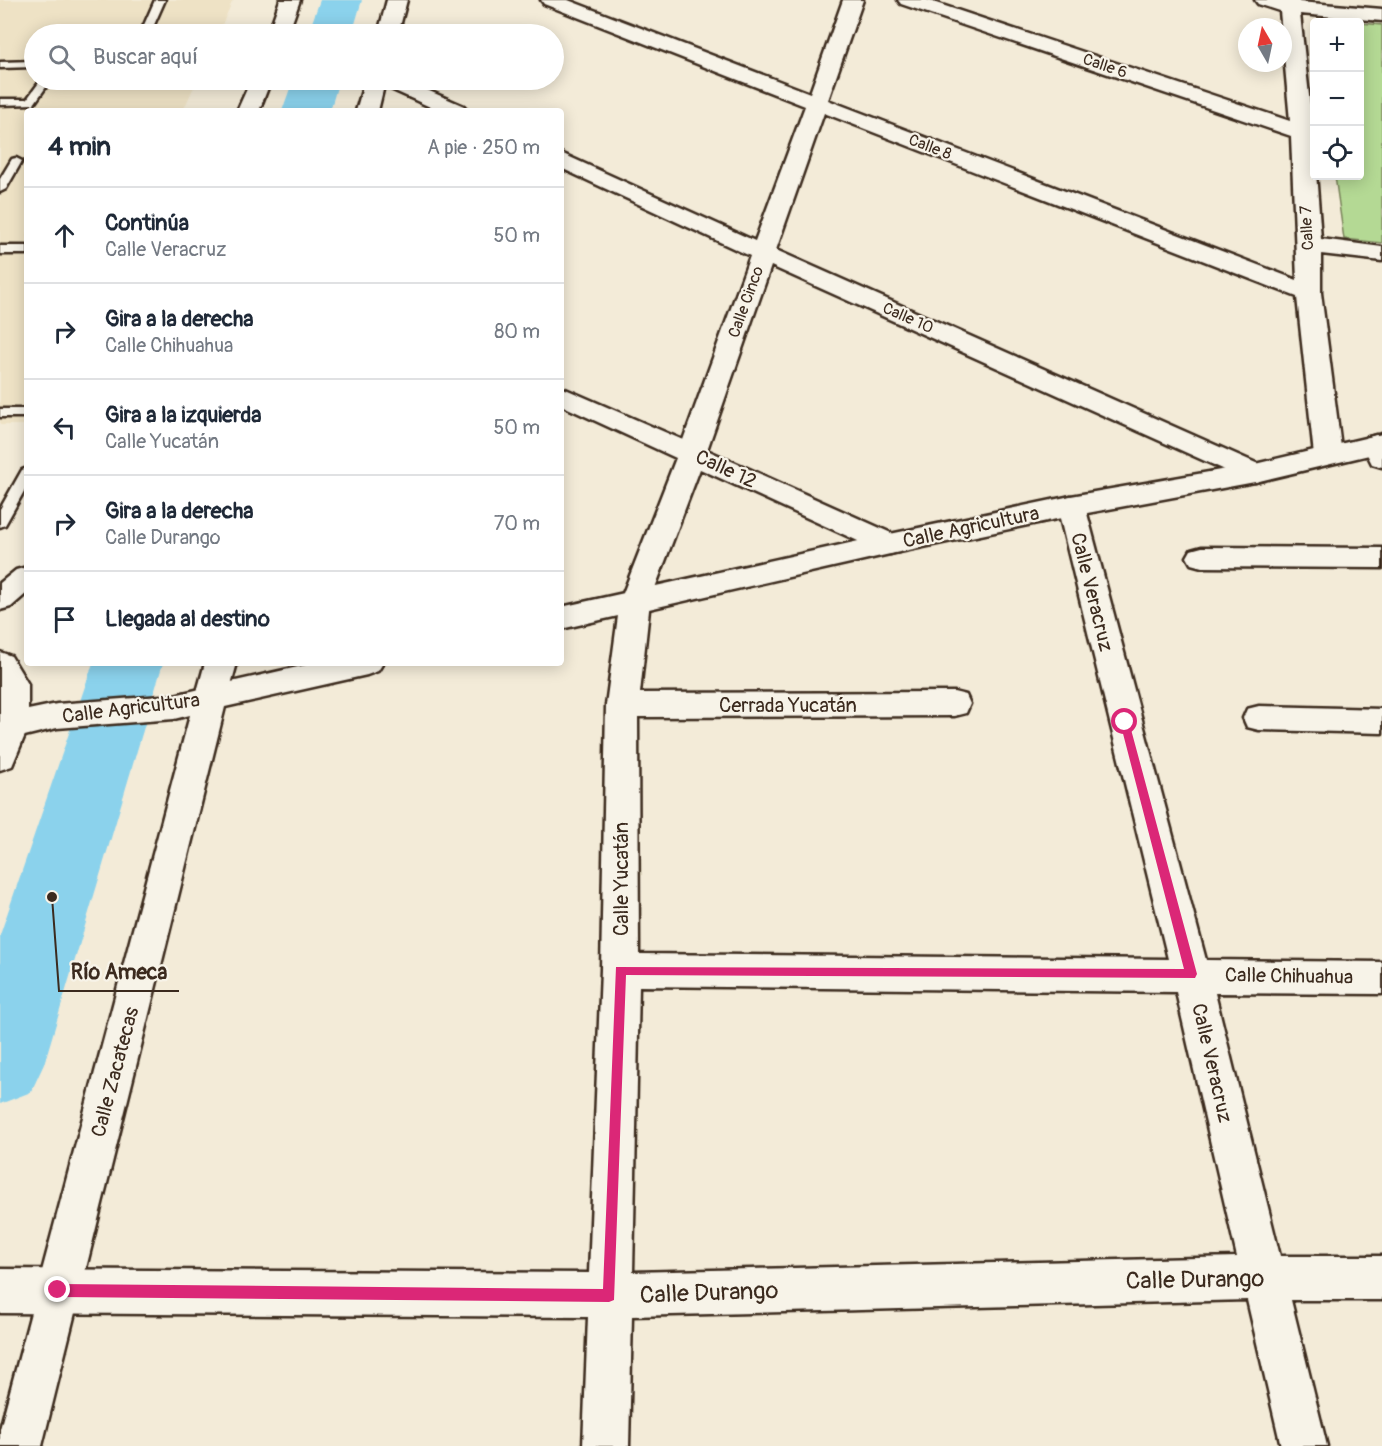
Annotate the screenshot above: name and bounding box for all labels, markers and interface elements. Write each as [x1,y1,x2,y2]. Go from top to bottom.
north arrow [1238,18,1292,72]
map controls [1310,18,1364,180]
button: + [1310,18,1364,72]
search box [24,24,564,90]
icon: search [45,41,78,74]
text: Buscar aquí [93,43,198,71]
street label: Calle 6 [1080,49,1130,83]
button: − [1310,72,1364,126]
button: locate [1310,126,1364,180]
street label: Calle 8 [906,130,954,164]
text: 4 min [48,131,111,163]
text: A pie · 250 m [427,135,540,160]
street label: Calle 7 [1296,205,1318,251]
text: Continúa [105,209,189,237]
icon: ahead [48,219,81,252]
text: 50 m [493,223,540,248]
text: Calle Veracruz [105,237,226,262]
street label: Calle Cinco [724,263,768,340]
street label: Calle 10 [880,298,937,338]
text: Gira a la derecha [105,305,253,333]
icon: right [48,315,81,348]
text: 80 m [494,319,540,344]
text: Calle Chihuahua [105,333,233,358]
text: Gira a la izquierda [105,401,262,429]
icon: left [48,411,81,444]
text: 50 m [493,415,540,440]
text: Calle Yucatán [105,429,219,454]
street label: Calle 12 [692,444,760,494]
text: Gira a la derecha [105,497,253,525]
street label: Calle Agricultura [901,500,1041,554]
icon: right [48,507,81,540]
text: 70 m [494,511,540,536]
text: Calle Durango [105,525,221,550]
street label: Calle Veracruz [1065,530,1119,654]
icon: arrive [48,603,81,636]
text: Llegada al destino [105,605,270,633]
street label: Calle Agricultura [61,687,201,729]
street label: Cerrada Yucatán [719,693,857,718]
route start [1111,708,1137,734]
street label: Calle Yucatán [609,822,634,936]
callout: Río Ameca [59,952,179,991]
text: Río Ameca [71,959,167,986]
street label: Calle Chihuahua [1225,962,1353,990]
street label: Calle Veracruz [1186,1001,1238,1125]
street label: Calle Zacatecas [86,1004,144,1140]
street label: Calle Durango [1125,1264,1265,1296]
route end [44,1276,70,1302]
street label: Calle Durango [639,1276,779,1310]

